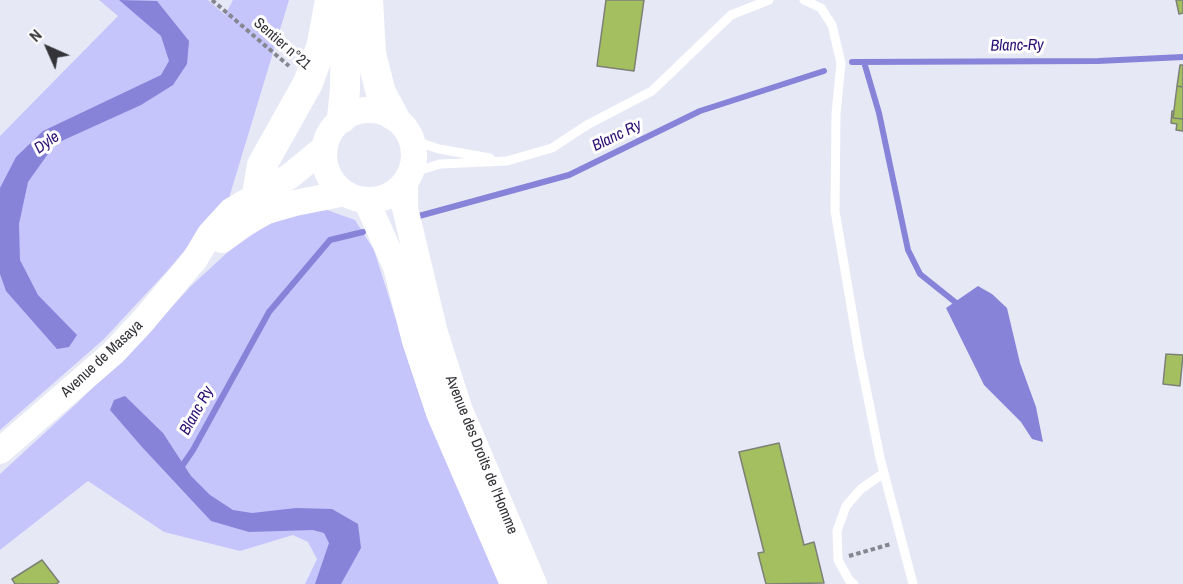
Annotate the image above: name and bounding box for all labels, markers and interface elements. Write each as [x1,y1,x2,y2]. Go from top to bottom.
street label: Sentier n°21 [250,14,314,74]
north arrow [18,18,78,78]
text: N [24,24,46,46]
water label: Blanc-Ry [990,36,1044,56]
water label: Blanc Ry [589,116,645,156]
water label: Dyle [31,128,63,158]
street label: Avenue de Masaya [57,317,147,401]
street label: Avenue des Droits de l'Homme [441,373,521,537]
water label: Blanc Ry [176,383,218,439]

